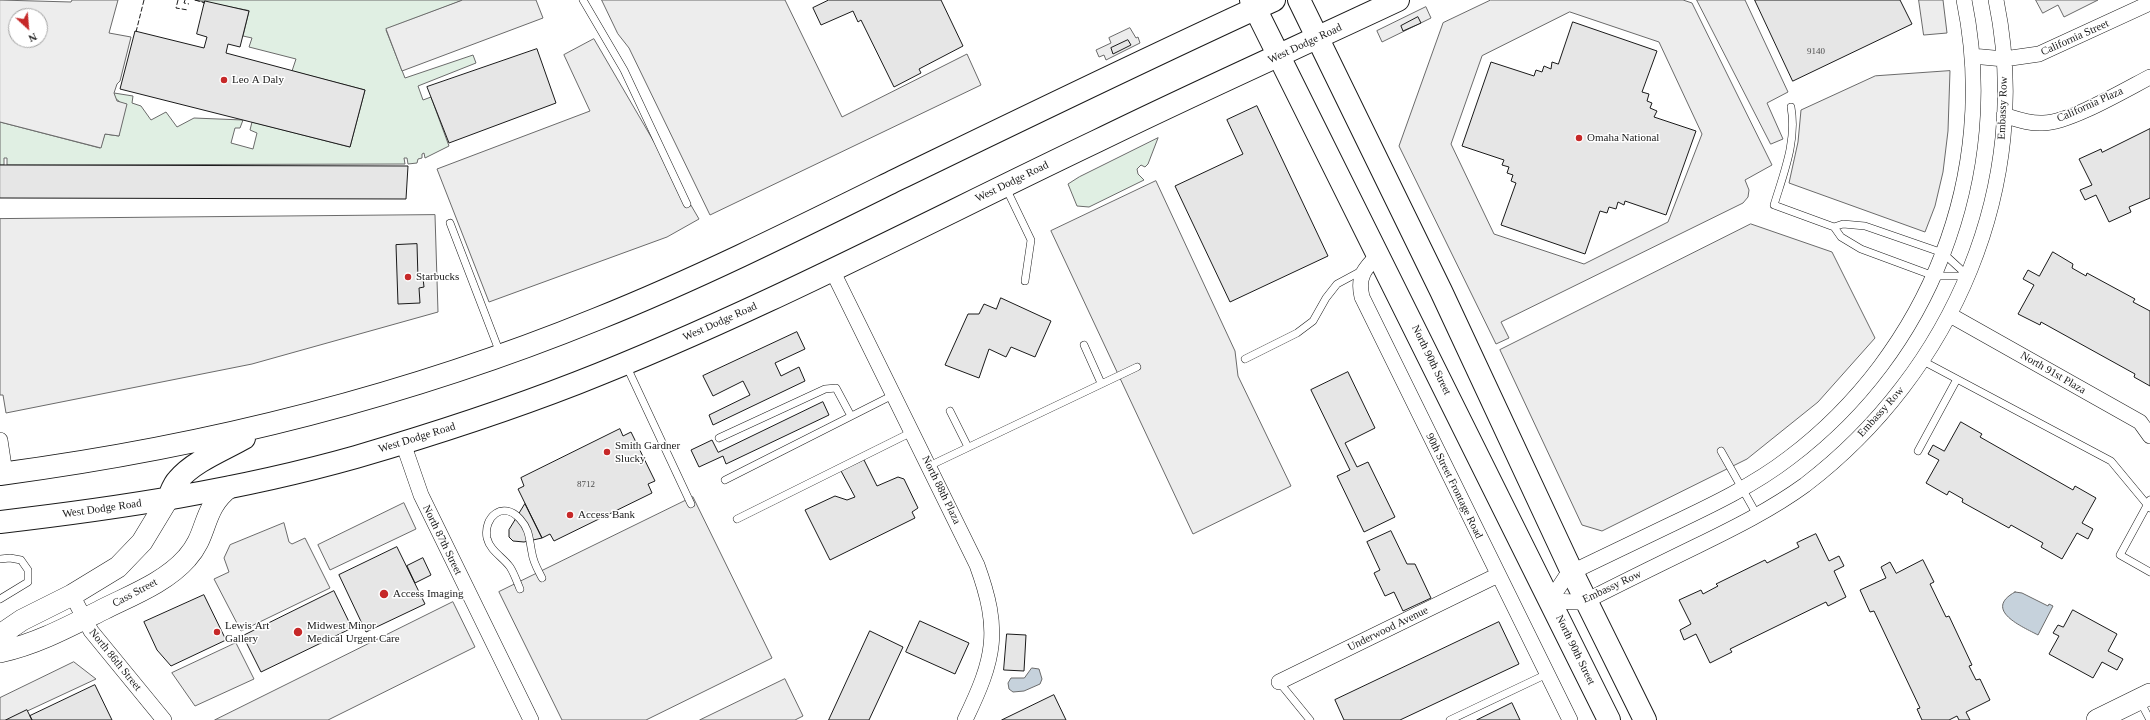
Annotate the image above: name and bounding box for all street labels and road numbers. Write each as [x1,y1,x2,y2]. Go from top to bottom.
street label: California Street [2039,17,2111,59]
street label: West Dodge Road [1266,21,1344,67]
street label: Embassy Row [1995,76,2011,140]
street label: California Plaza [2055,84,2125,126]
street label: West Dodge Road [973,159,1051,205]
street label: West Dodge Road [681,300,759,344]
street label: North 90th Street [1408,323,1454,397]
street label: North 91st Plaza [2018,349,2088,397]
street label: Embassy Row [1855,384,1907,440]
street label: West Dodge Road [377,420,457,456]
street label: 90th Street Frontage Road [1423,431,1485,541]
street label: North 88th Plaza [919,454,963,526]
street label: West Dodge Road [62,497,142,521]
street label: North 87th Street [419,503,465,577]
street label: Embassy Row [1581,568,1643,606]
street label: Cass Street [110,576,160,610]
street label: Underwood Avenue [1346,604,1430,654]
street label: North 90th Street [1552,613,1598,687]
street label: North 86th Street [86,626,144,694]

